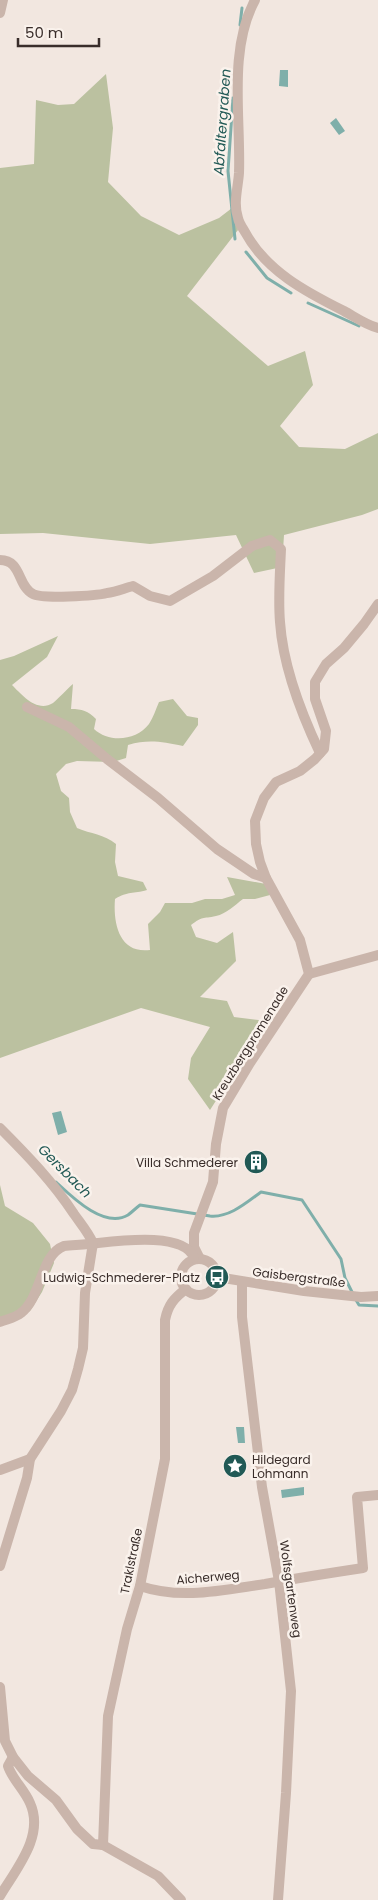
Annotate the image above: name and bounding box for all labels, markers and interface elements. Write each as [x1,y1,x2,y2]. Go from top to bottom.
scale bar [18,15,99,47]
text: 50 m [25,22,63,43]
water label: Abfaltergraben [208,68,236,177]
street label: Kreuzbergpromenade [208,983,292,1103]
water label: Gersbach [34,1140,96,1202]
building icon: Villa Schmederer [243,1149,269,1175]
place label: Villa Schmederer [136,1154,239,1171]
street label: Gaisbergstraße [251,1263,347,1291]
bus stop icon: Ludwig-Schmederer-Platz [204,1264,230,1290]
place label: Ludwig-Schmederer-Platz [43,1269,200,1286]
place label: Hildegard Lohmann [252,1451,311,1482]
place icon: Hildegard Lohmann [222,1453,248,1479]
street label: Traklstraße [116,1526,146,1596]
street label: Wolfsgartenweg [276,1539,306,1639]
street label: Aicherweg [176,1566,240,1588]

